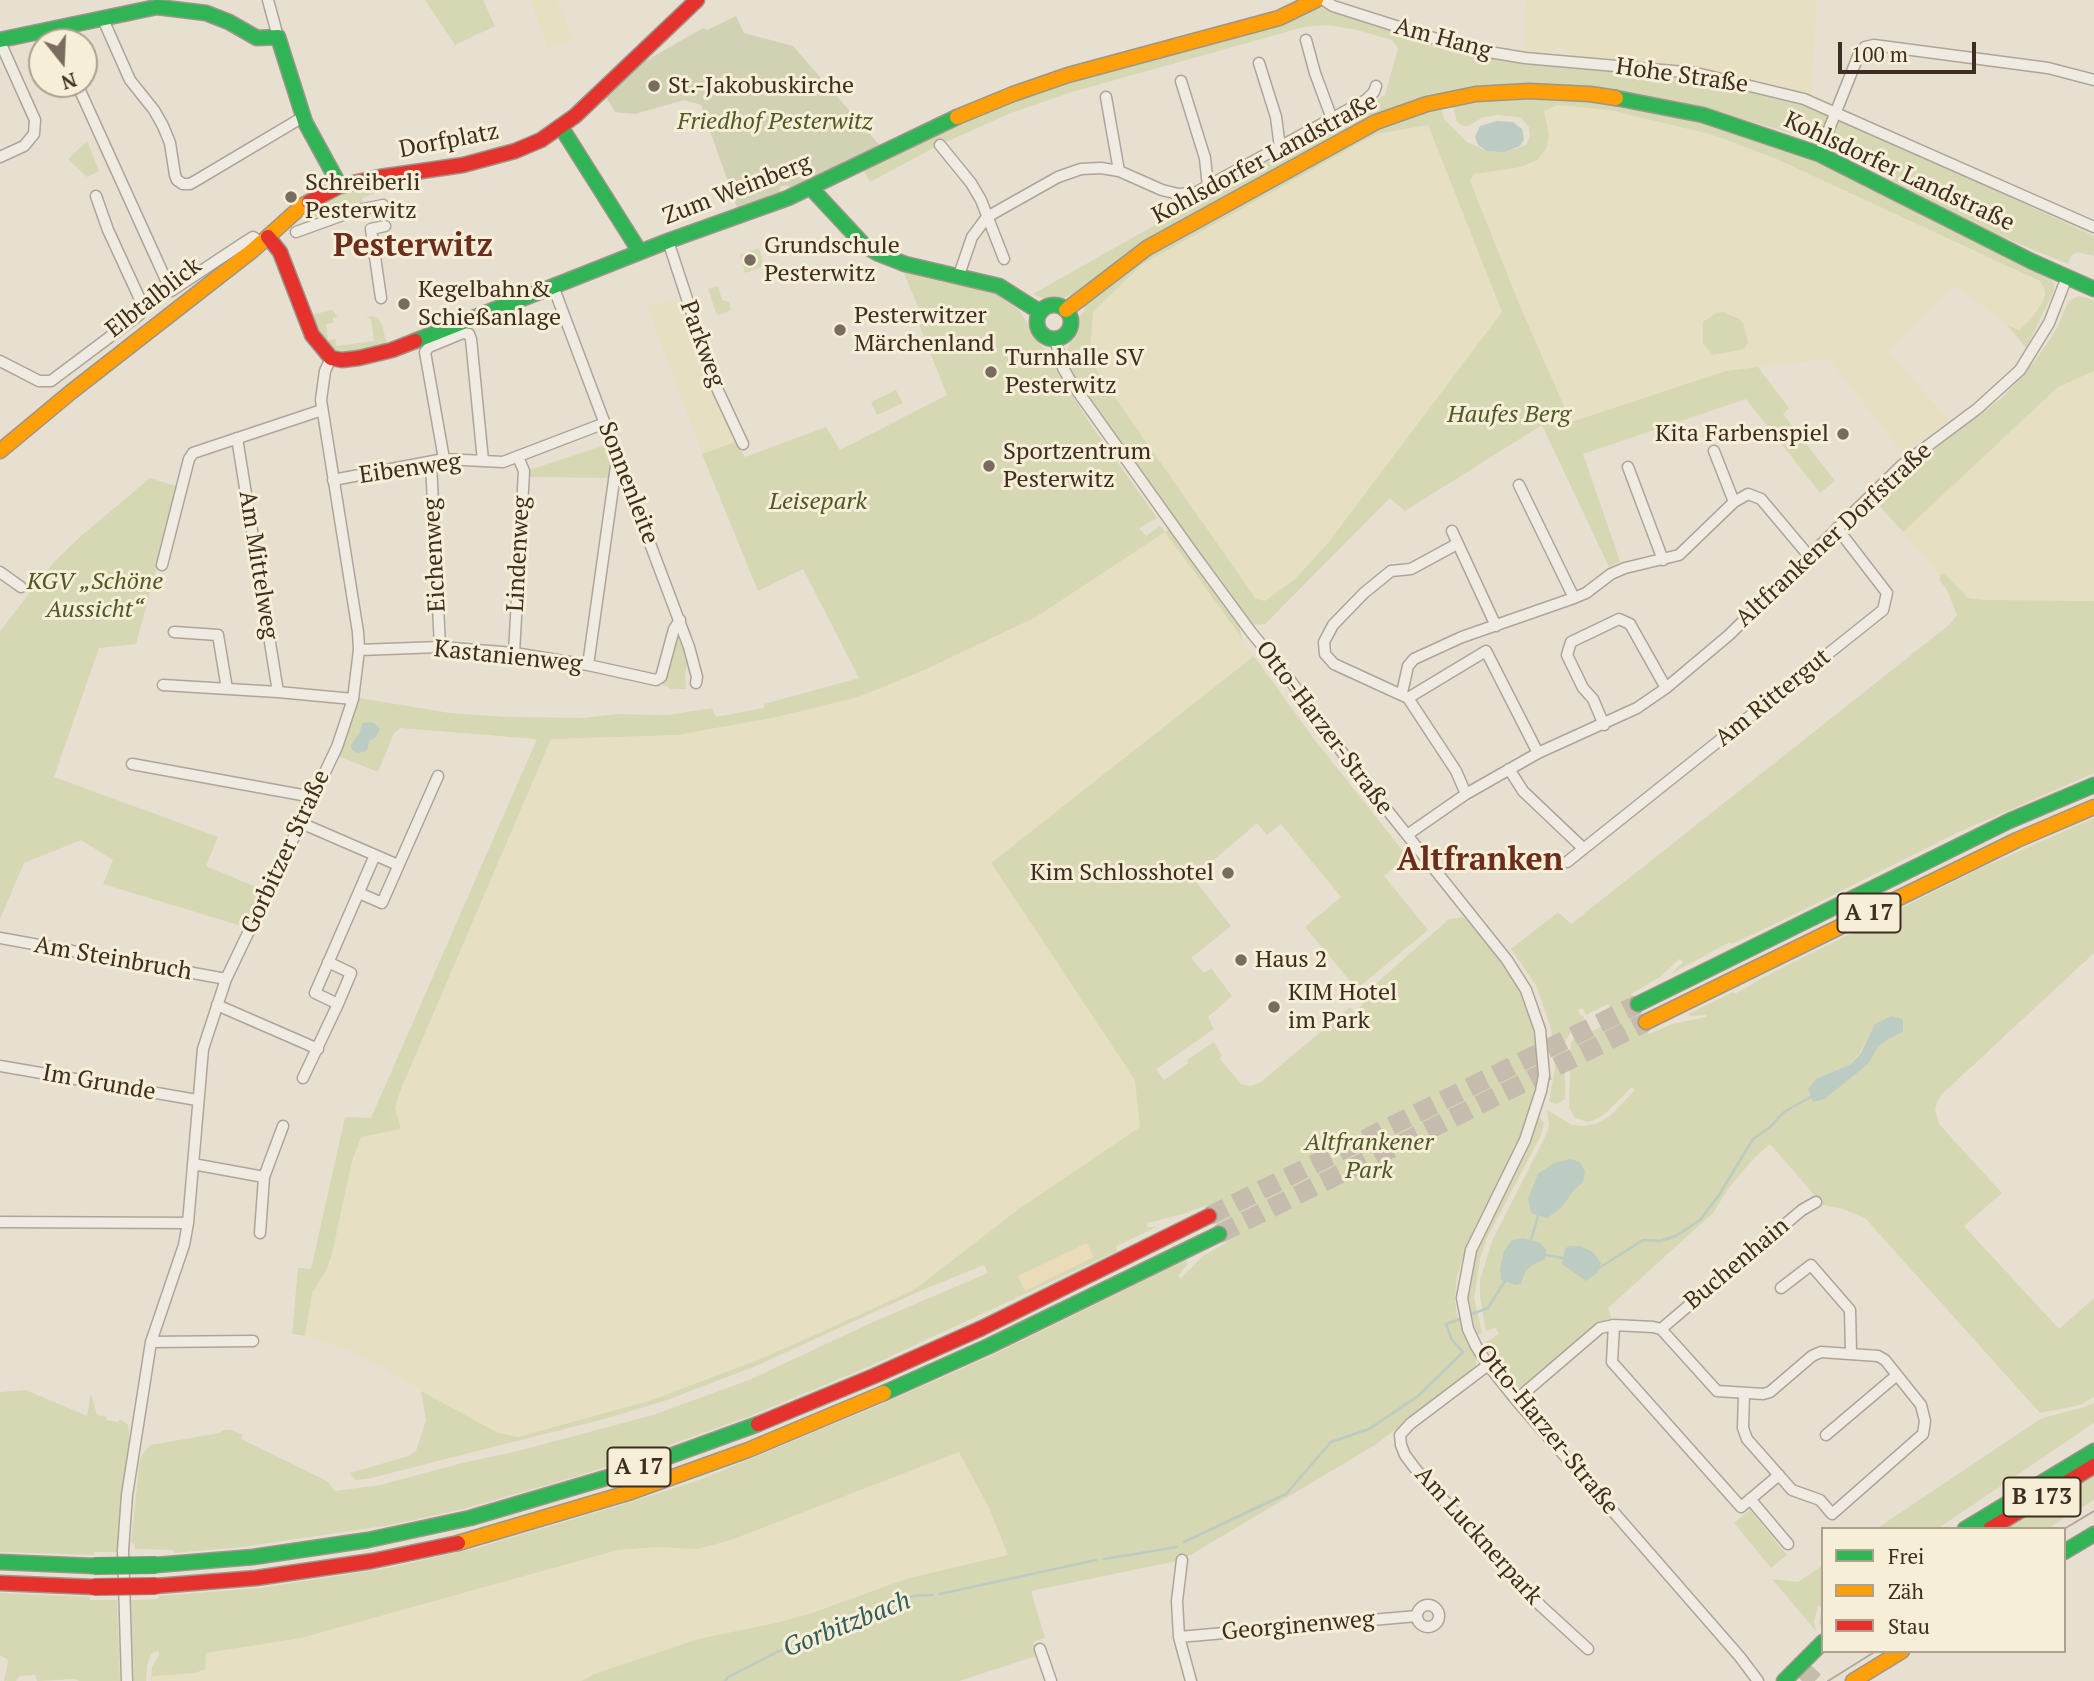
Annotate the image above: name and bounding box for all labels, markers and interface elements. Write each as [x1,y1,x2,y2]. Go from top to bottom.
street label: Am Hang [1391,12,1495,66]
north arrow [28,28,98,98]
scale bar [1842,28,1980,72]
text: 100 m [1851,40,1908,68]
street label: Hohe Straße [1614,52,1750,100]
text: N [58,67,80,96]
place label: St.-Jakobuskirche [668,72,854,100]
marker: St.-Jakobuskirche [646,78,662,94]
street label: Kohlsdorfer Landstraße [1147,87,1383,231]
street label: Kohlsdorfer Landstraße [1779,106,2019,238]
park label: Friedhof Pesterwitz [677,108,873,136]
street label: Dorfplatz [397,117,501,165]
street label: Zum Weinberg [659,149,815,231]
place label: Schreiberli Pesterwitz [305,169,420,225]
marker: Schreiberli Pesterwitz [283,189,299,205]
district label: Pesterwitz [333,228,493,266]
place label: Grundschule Pesterwitz [764,232,900,288]
street label: Elbtalblick [100,252,208,344]
marker: Grundschule Pesterwitz [742,252,758,268]
place label: Kegelbahn& Schießanlage [418,276,561,332]
marker: Kegelbahn& Schießanlage [396,296,412,312]
street label: Parkweg [673,297,731,391]
place label: Pesterwitzer Märchenland [854,302,995,358]
marker: Pesterwitzer Märchenland [832,322,848,338]
place label: Turnhalle SV Pesterwitz [1005,344,1144,400]
marker: Turnhalle SV Pesterwitz [983,364,999,380]
park label: Haufes Berg [1447,401,1571,429]
street label: Sonnenleite [592,418,664,548]
place label: Kita Farbenspiel [1655,420,1829,448]
marker: Kita Farbenspiel [1835,426,1851,442]
street label: Altfrankener Dorfstraße [1730,437,1938,633]
place label: Sportzentrum Pesterwitz [1003,438,1151,494]
street label: Eibenweg [357,448,463,490]
marker: Sportzentrum Pesterwitz [981,458,997,474]
park label: Leisepark [769,488,867,516]
street label: Am Mittelweg [232,489,284,641]
street label: Lindenweg [502,495,536,613]
street label: Eichenweg [418,497,452,613]
park label: KGV „Schöne Aussicht“ [27,568,163,624]
street label: Kastanienweg [433,635,583,679]
street label: Otto-Harzer-Straße [1249,635,1399,821]
street label: Am Rittergut [1710,643,1836,753]
street label: Gorbitzer Straße [236,766,336,938]
district label: Altfranken [1397,842,1563,880]
place label: Kim Schlosshotel [1030,859,1214,887]
marker: Kim Schlosshotel [1220,865,1236,881]
road number: A 17 [1838,893,1900,932]
street label: Am Steinbruch [32,931,194,987]
place label: Haus 2 [1255,946,1327,974]
marker: Haus 2 [1233,952,1249,968]
place label: KIM Hotel im Park [1288,979,1397,1035]
marker: KIM Hotel im Park [1266,999,1282,1015]
street label: Im Grunde [40,1059,158,1107]
park label: Altfrankener Park [1305,1129,1433,1185]
street label: Buchenhain [1679,1212,1795,1316]
street label: Otto-Harzer-Straße [1470,1339,1624,1521]
road number: A 17 [608,1448,670,1486]
street label: Am Lucknerpark [1408,1461,1548,1611]
road number: B 173 [2004,1478,2080,1516]
legend [1821,1527,2066,1653]
text: Frei [1888,1542,1924,1570]
text: Zäh [1888,1577,1924,1605]
water label: Gorbitzbach [779,1585,915,1665]
street label: Georginenweg [1220,1605,1376,1647]
text: Stau [1888,1612,1930,1640]

